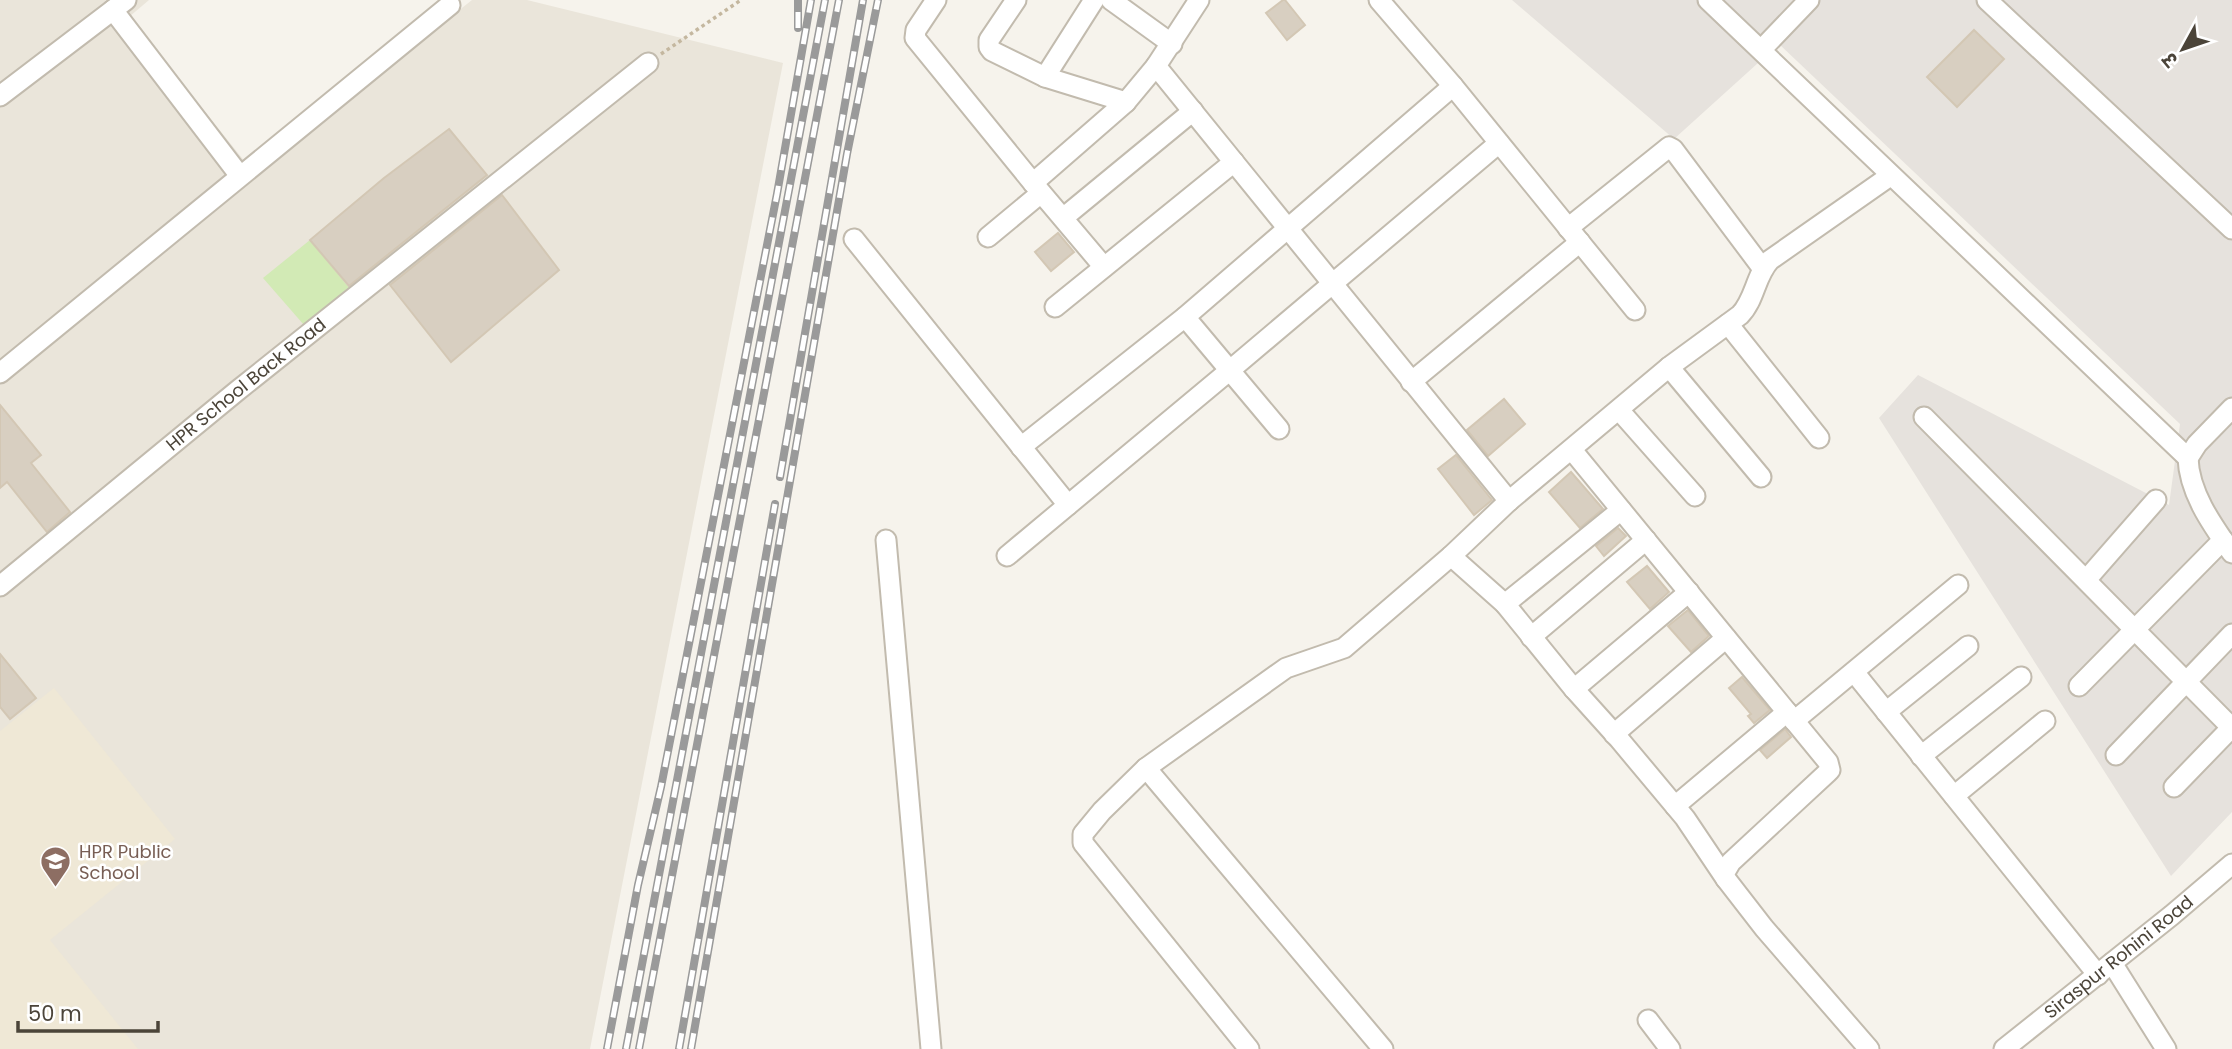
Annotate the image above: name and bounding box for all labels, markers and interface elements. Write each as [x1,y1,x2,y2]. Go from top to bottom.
north arrow [2148,14,2218,84]
text: उ [2156,46,2185,73]
street label: HPR School Back Road [160,312,331,456]
place label: HPR Public School [79,839,172,885]
school or university icon: HPR Public School [39,845,73,889]
street label: Siraspur Rohini Road [2039,889,2198,1024]
scale bar [18,990,158,1034]
text: 50 m [28,999,82,1028]

